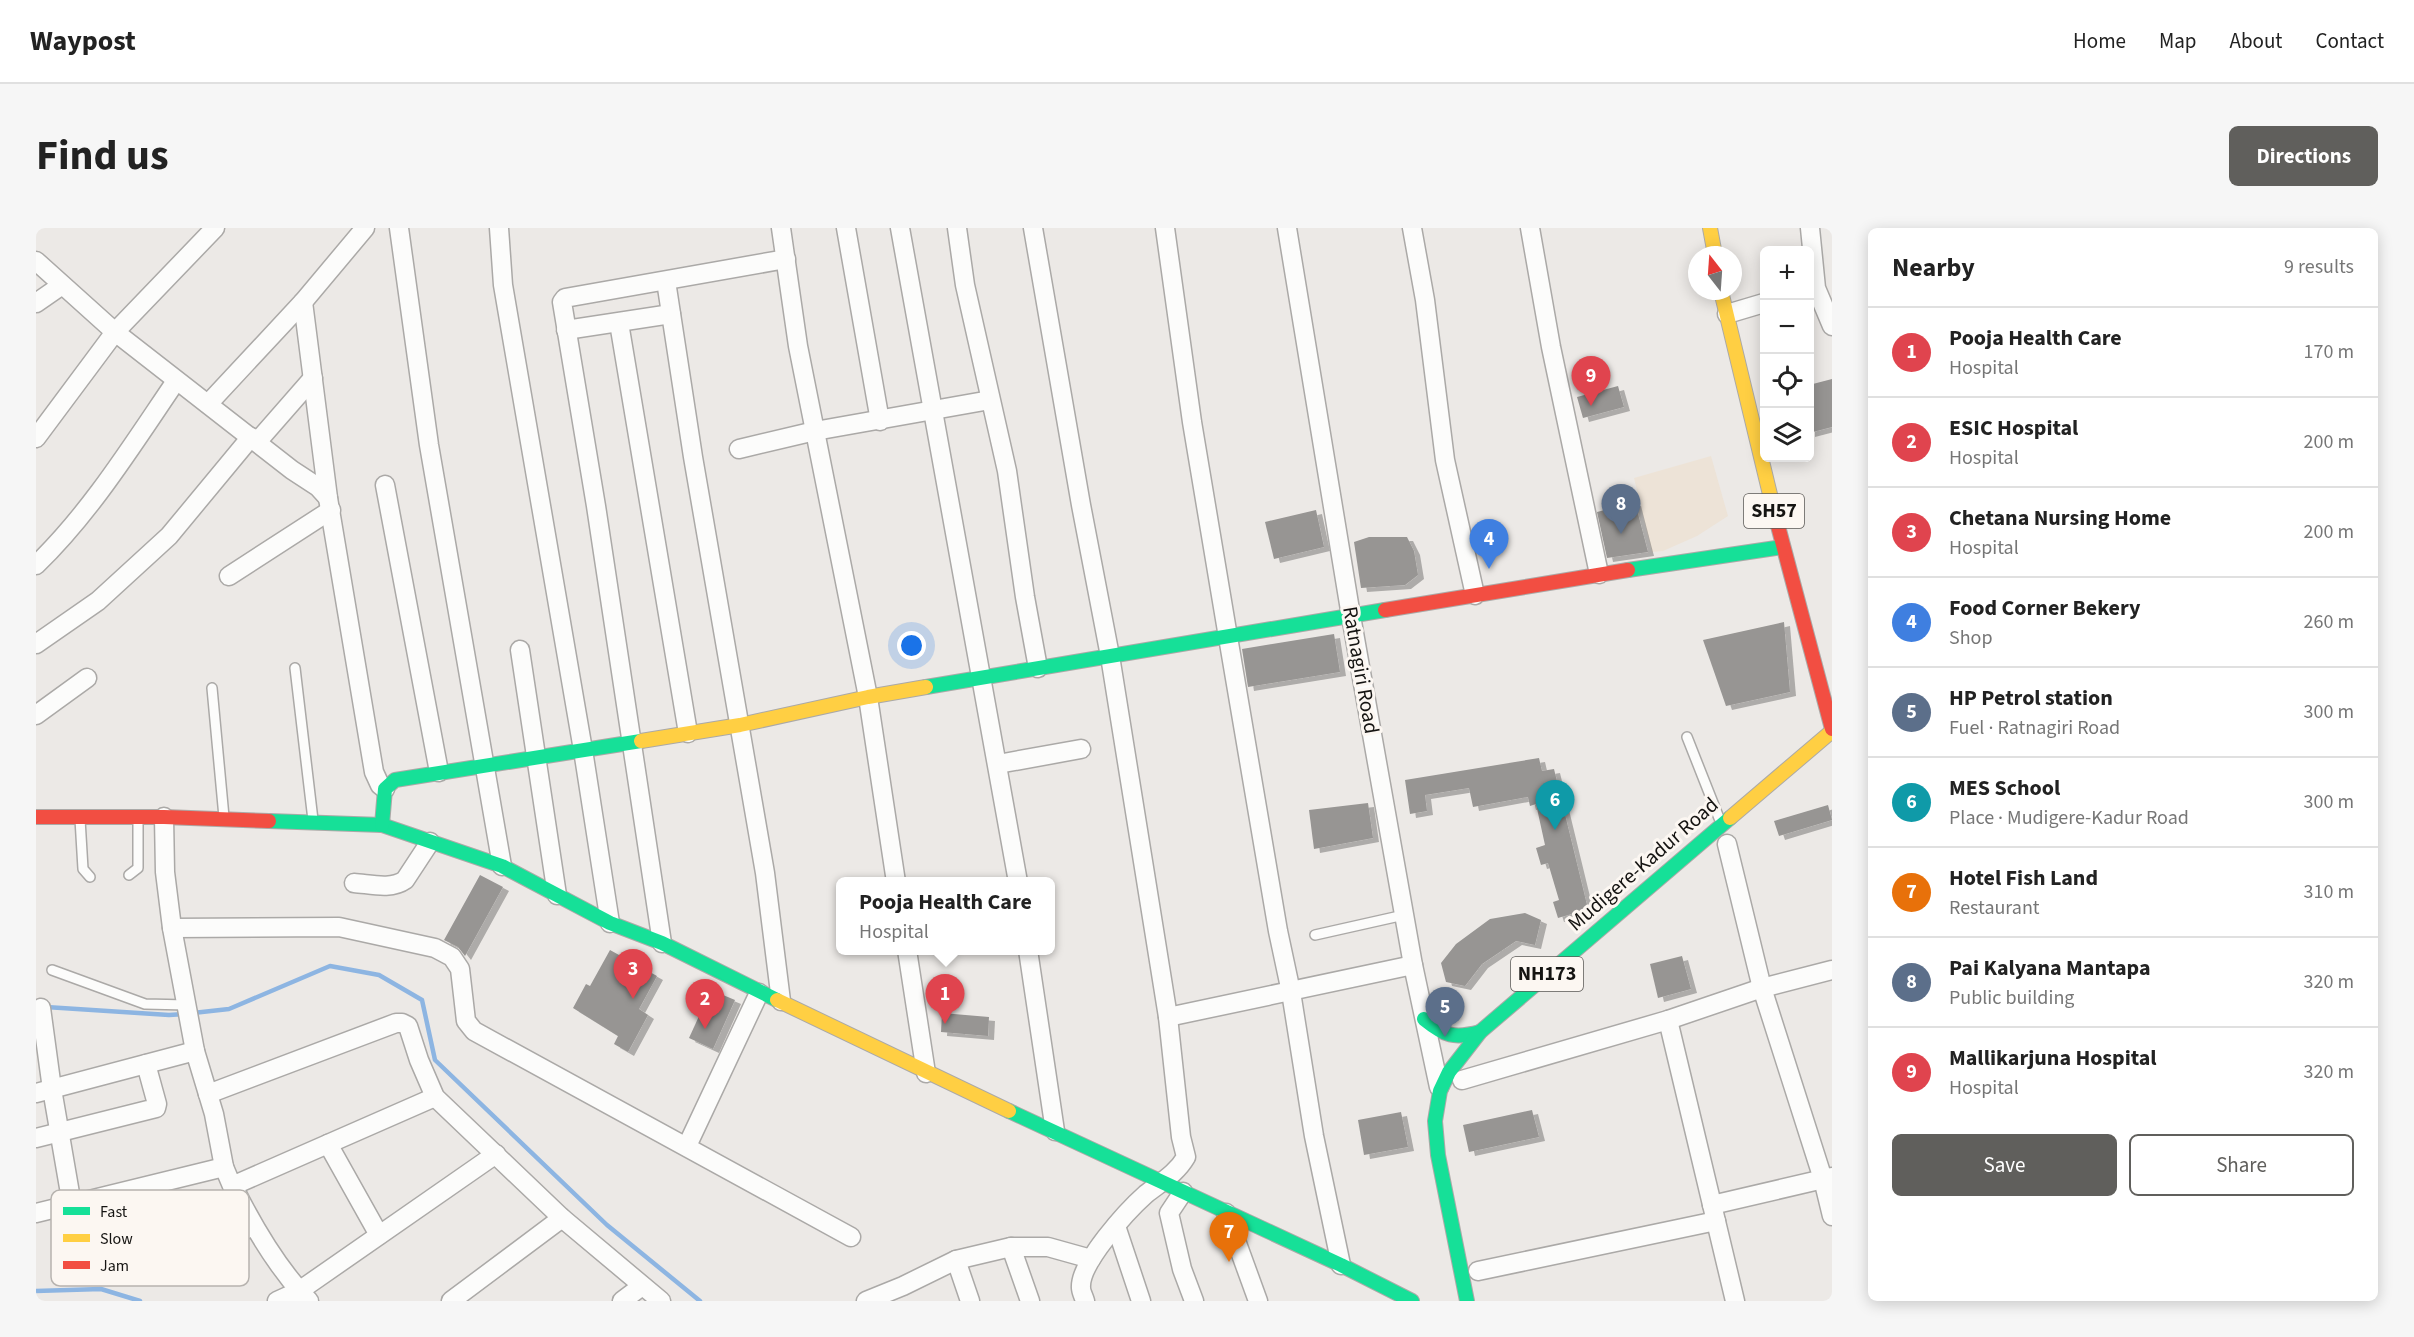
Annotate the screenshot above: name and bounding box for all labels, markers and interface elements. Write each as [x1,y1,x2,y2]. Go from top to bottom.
text: Waypost [30,21,136,61]
text: Home [2073,26,2126,56]
text: Map [2159,26,2197,56]
text: About [2230,26,2282,56]
text: Contact [2315,26,2384,56]
text: Find us [36,126,169,186]
button: Directions [2229,126,2378,186]
north arrow [1688,246,1742,300]
map controls [1760,246,1814,462]
button: + [1760,246,1814,300]
text: Nearby [1892,249,1975,286]
text: 9 results [2284,253,2354,281]
button: − [1760,300,1814,354]
text: Pooja Health Care [1949,322,2122,354]
text: 1 [1906,338,1917,366]
text: 170 m [2304,338,2354,366]
button: locate [1760,354,1814,408]
text: Hospital [1949,354,2019,382]
pin: 9 [1572,356,1610,406]
button: layers [1760,408,1814,462]
text: ESIC Hospital [1949,412,2078,444]
text: 2 [1906,428,1917,456]
text: 200 m [2304,428,2354,456]
text: Hospital [1949,444,2019,472]
pin: 8 [1602,484,1640,534]
road number: SH57 [1744,494,1804,528]
text: Chetana Nursing Home [1949,502,2171,534]
text: 3 [1906,518,1917,546]
text: 200 m [2304,518,2354,546]
pin: 4 [1470,520,1508,569]
text: Hospital [1949,534,2019,562]
text: Food Corner Bekery [1949,592,2140,624]
street label: Ratnagiri Road [1335,604,1387,736]
text: 4 [1906,608,1917,636]
text: 260 m [2304,608,2354,636]
text: Shop [1949,624,1993,652]
your location [897,631,926,660]
text: HP Petrol station [1949,682,2113,714]
text: 5 [1906,698,1917,726]
text: 300 m [2304,698,2354,726]
text: Fuel · Ratnagiri Road [1949,714,2120,742]
text: MES School [1949,772,2060,804]
pin: 6 [1536,780,1574,830]
text: 6 [1906,788,1917,816]
text: 300 m [2304,788,2354,816]
street label: Mudigere-Kadur Road [1561,790,1725,938]
text: Place · Mudigere-Kadur Road [1949,804,2189,832]
text: Hotel Fish Land [1949,862,2098,894]
popup [836,877,1055,955]
text: 7 [1906,878,1917,906]
text: 310 m [2304,878,2354,906]
text: Pooja Health Care [859,886,1032,918]
text: Restaurant [1949,894,2040,922]
text: Hospital [859,918,929,946]
pin: 3 [614,950,652,999]
text: Pai Kalyana Mantapa [1949,952,2151,984]
road number: NH173 [1511,957,1583,991]
text: 8 [1906,968,1917,996]
text: 320 m [2304,968,2354,996]
pin: 1 [926,974,964,1024]
pin: 2 [686,980,724,1029]
text: Public building [1949,984,2074,1012]
pin: 5 [1426,988,1464,1037]
text: Mallikarjuna Hospital [1949,1042,2157,1074]
text: 9 [1906,1058,1917,1086]
text: 320 m [2304,1058,2354,1086]
text: Hospital [1949,1074,2019,1102]
button: Save [1892,1134,2117,1196]
button: Share [2129,1134,2354,1196]
legend [51,1190,249,1286]
text: Fast [100,1201,128,1223]
pin: 7 [1210,1212,1248,1262]
text: Slow [100,1228,133,1250]
text: Jam [100,1255,129,1277]

